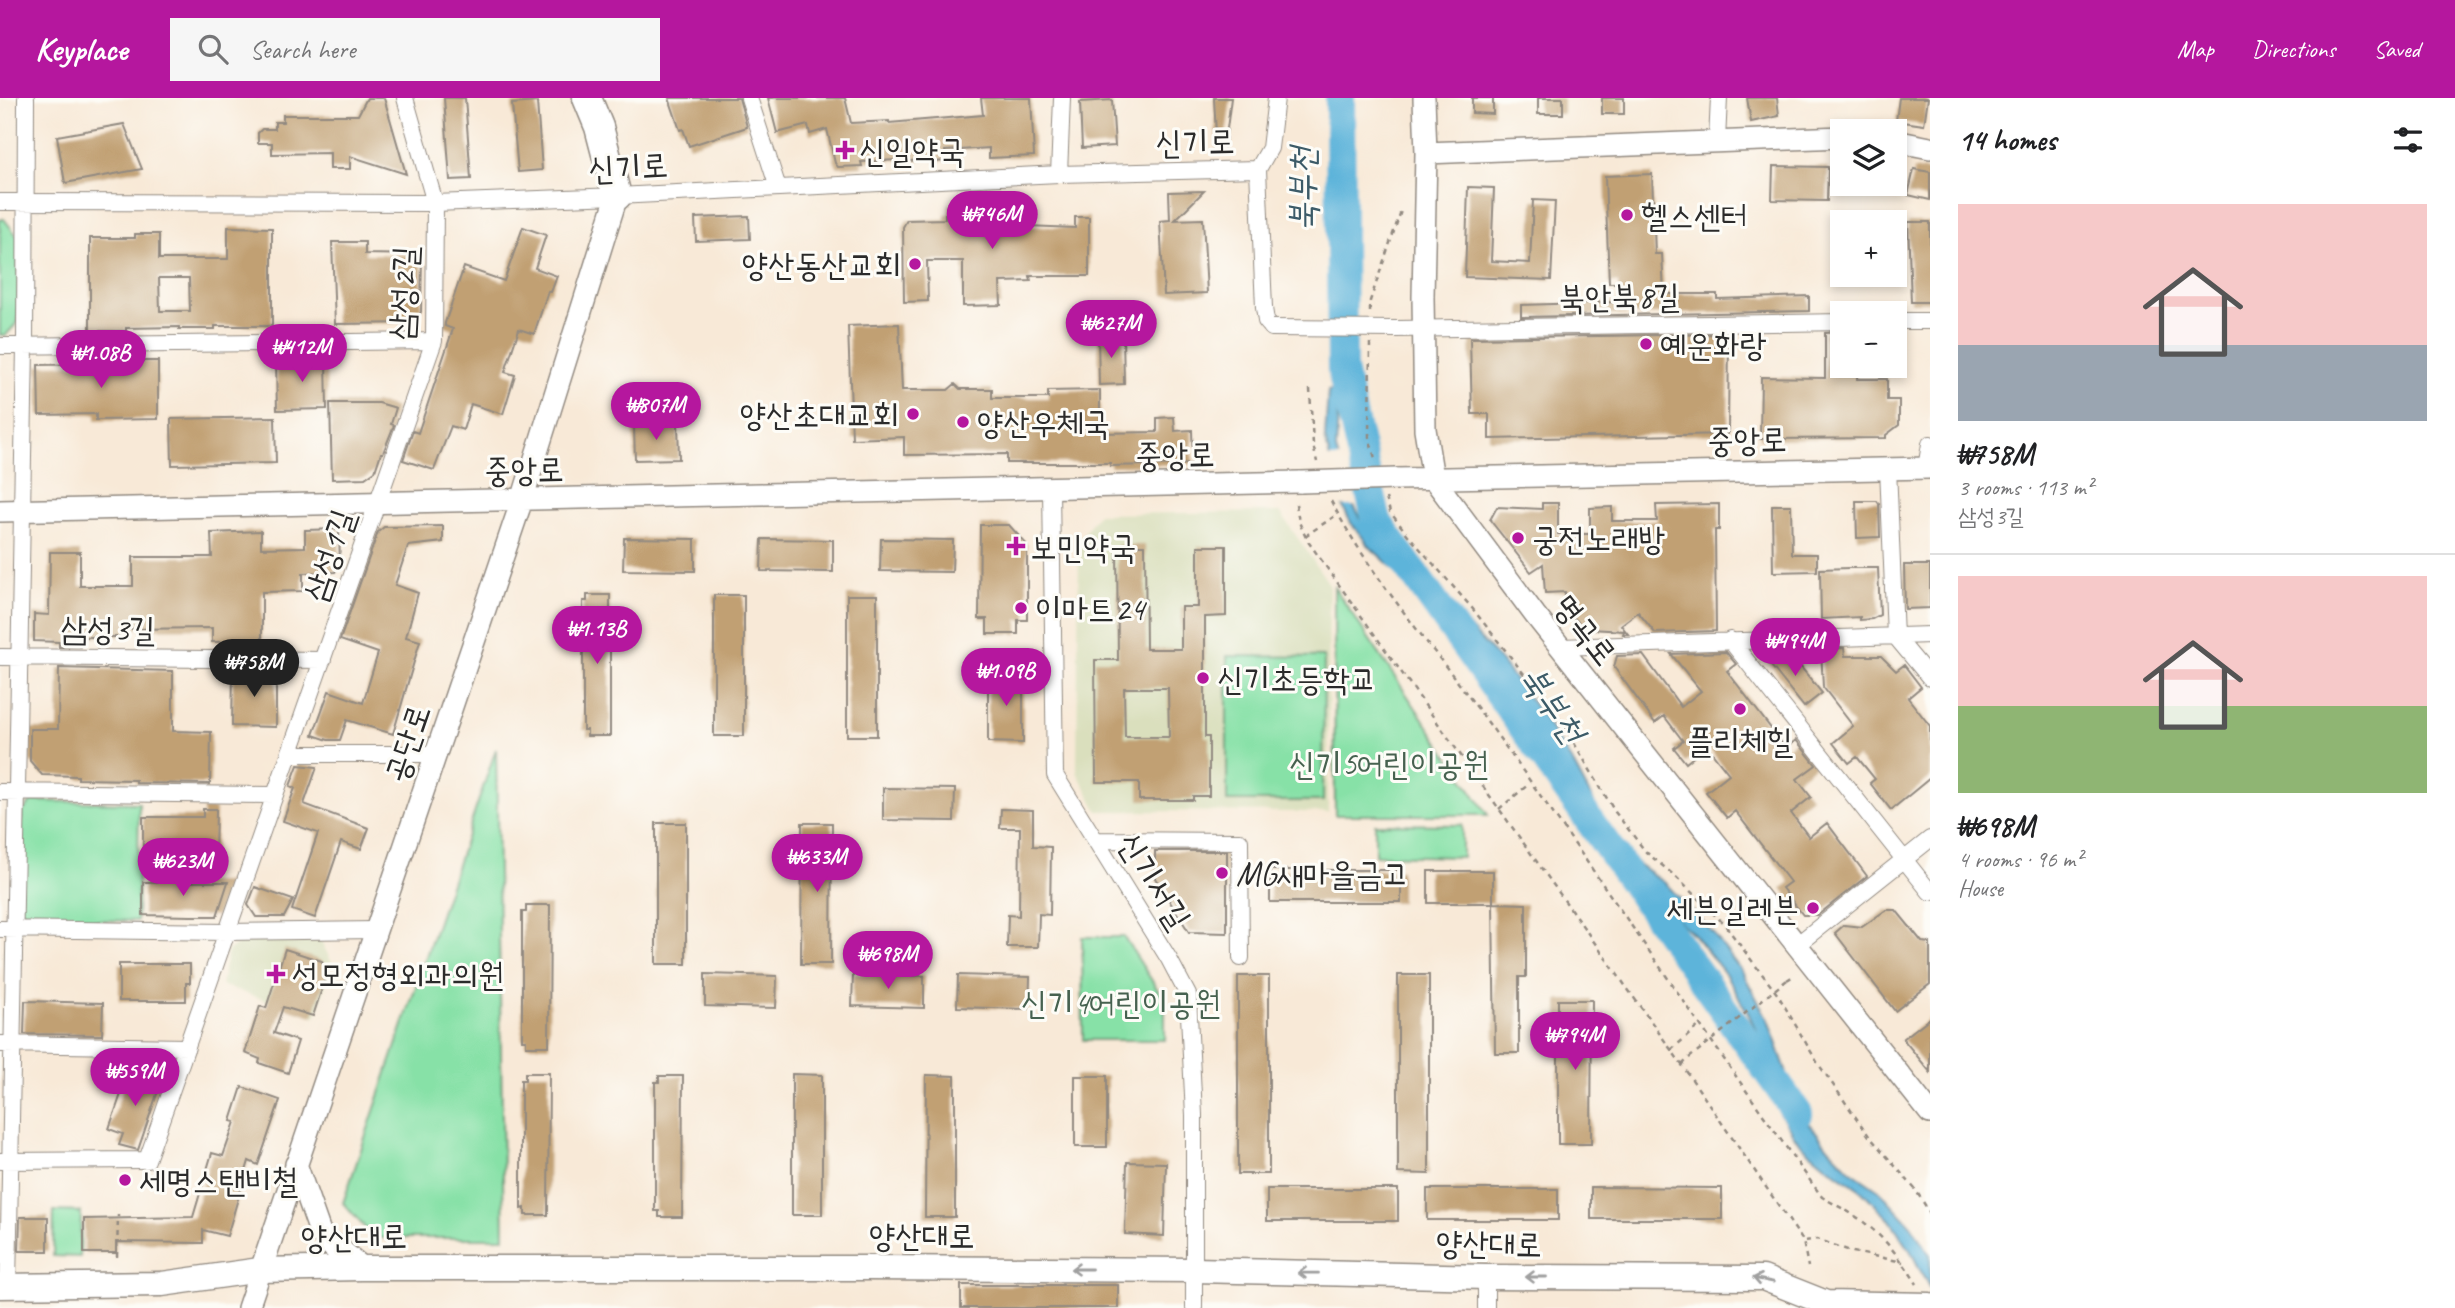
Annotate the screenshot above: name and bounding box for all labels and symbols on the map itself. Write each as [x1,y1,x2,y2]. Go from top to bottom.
street label: 신기로 [1155,120,1235,164]
place label: 신일약국 [859,130,965,172]
marker: 신일약국 [837,142,853,158]
water label: 북부천 [1280,143,1325,231]
street label: 신기로 [587,144,669,190]
pin: ₩746M [943,192,1041,251]
place label: 헬스센터 [1641,195,1747,237]
marker: 헬스센터 [1619,207,1635,223]
place label: 양산동산교회 [742,244,901,286]
street label: 삼성2길 [380,245,426,341]
marker: 양산동산교회 [907,256,923,272]
street label: 북안북8길 [1558,275,1680,319]
pin: ₩627M [1062,300,1160,360]
pin: ₩412M [253,324,351,384]
place label: 예운화랑 [1660,324,1767,366]
pin: ₩1.08B [44,330,158,390]
marker: 예운화랑 [1638,336,1654,352]
pin: ₩807M [607,382,705,442]
place label: 양산초대교회 [740,394,899,436]
place label: 양산우체국 [977,402,1110,444]
marker: 양산초대교회 [905,406,921,422]
marker: 양산우체국 [955,414,971,430]
street label: 중앙로 [1707,418,1787,462]
street label: 중앙로 [1135,433,1215,477]
street label: 중앙로 [484,448,564,492]
street label: 삼성1길 [294,504,364,607]
place label: 궁전노래방 [1532,518,1665,560]
place label: 보민약국 [1030,526,1136,568]
marker: 궁전노래방 [1510,530,1526,546]
marker: 보민약국 [1008,538,1024,554]
street label: 명곡로 [1544,585,1626,674]
place label: 이마트24 [1035,588,1148,630]
marker: 이마트24 [1013,600,1029,616]
pin: ₩1.13B [540,606,654,666]
street label: 삼성3길 [60,607,156,651]
pin: ₩494M [1746,618,1844,678]
pin: ₩758M [205,640,303,699]
pin: ₩1.09B [949,648,1063,708]
water label: 북부천 [1510,657,1597,755]
place label: 신기초등학교 [1217,658,1376,700]
marker: 신기초등학교 [1195,670,1211,686]
street label: 공단로 [374,699,440,788]
marker: 플리체힐 [1732,701,1748,717]
place label: 플리체힐 [1687,720,1794,762]
park label: 신기5어린이공원 [1289,743,1489,785]
street label: 신기서길 [1108,824,1200,937]
pin: ₩633M [768,834,866,894]
pin: ₩623M [134,838,232,898]
place label: MG새마을금고 [1236,853,1409,895]
marker: MG새마을금고 [1214,865,1230,881]
place label: 세븐일레븐 [1666,888,1799,930]
marker: 세븐일레븐 [1805,900,1821,916]
pin: ₩698M [839,932,937,991]
place label: 성모정형외과의원 [292,954,504,996]
marker: 성모정형외과의원 [266,964,286,984]
park label: 신기4어린이공원 [1021,982,1221,1024]
pin: ₩794M [1526,1012,1624,1072]
pin: ₩559M [86,1048,184,1108]
place label: 세명스탠비철 [139,1160,298,1202]
marker: 세명스탠비철 [117,1172,133,1188]
street label: 양산대로 [301,1215,407,1259]
street label: 양산대로 [869,1215,975,1257]
street label: 양산대로 [1436,1222,1542,1266]
one-way arrow [1069,1263,1092,1276]
one-way arrow [1297,1266,1320,1280]
one-way arrow [1524,1271,1547,1284]
one-way arrow [1752,1273,1774,1286]

